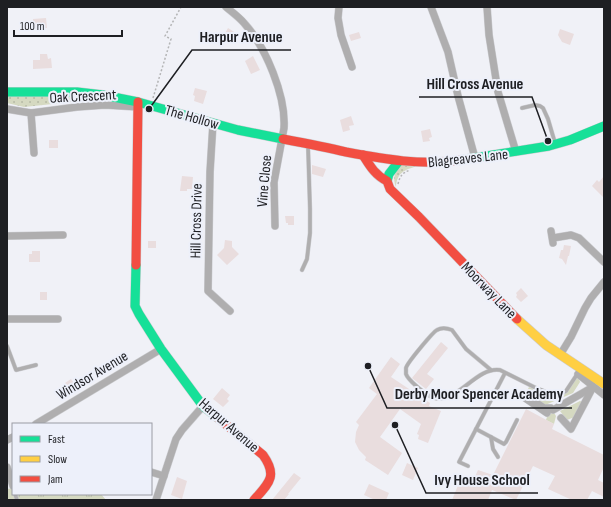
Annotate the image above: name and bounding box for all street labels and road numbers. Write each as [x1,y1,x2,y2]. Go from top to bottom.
street label: Oak Crescent [49,85,117,108]
street label: The Hollow [163,101,221,134]
street label: Blagreaves Lane [427,145,509,172]
street label: Vine Close [253,154,276,208]
street label: Hill Cross Drive [186,183,207,259]
street label: Moorway Lane [457,258,520,323]
street label: Windsor Avenue [53,347,132,404]
street label: Harpur Avenue [195,394,263,457]

